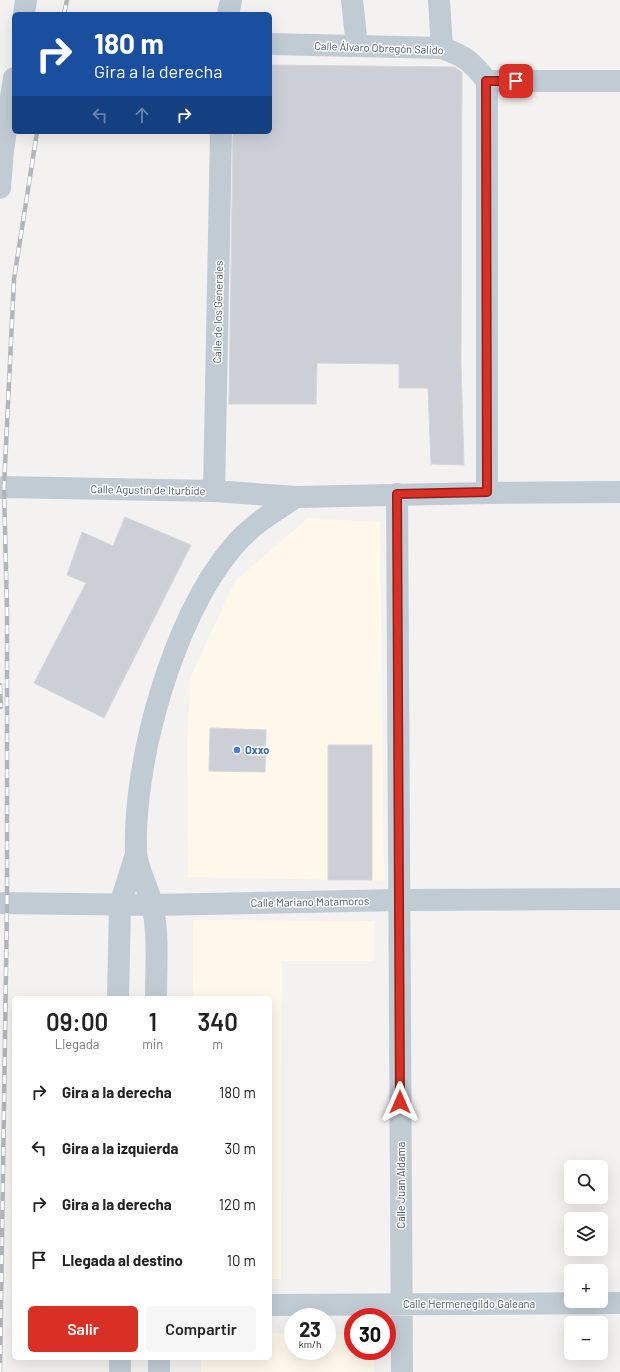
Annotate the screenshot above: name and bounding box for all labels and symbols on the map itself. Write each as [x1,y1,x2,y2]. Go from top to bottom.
street label: Calle Álvaro Obregón Salido [314,39,444,56]
pin [499,64,533,98]
street label: Calle de los Generales [210,260,225,364]
street label: Calle Agustín de Iturbide [90,482,206,497]
place label: Oxxo [245,743,269,756]
marker: Oxxo [232,745,242,755]
street label: Calle Mariano Matamoros [251,894,369,909]
position arrow [379,1081,421,1123]
street label: Calle Juan Aldama [394,1142,407,1228]
street label: Calle Hermenegildo Galeana [403,1297,535,1310]
speed limit sign: 30 [344,1308,396,1360]

